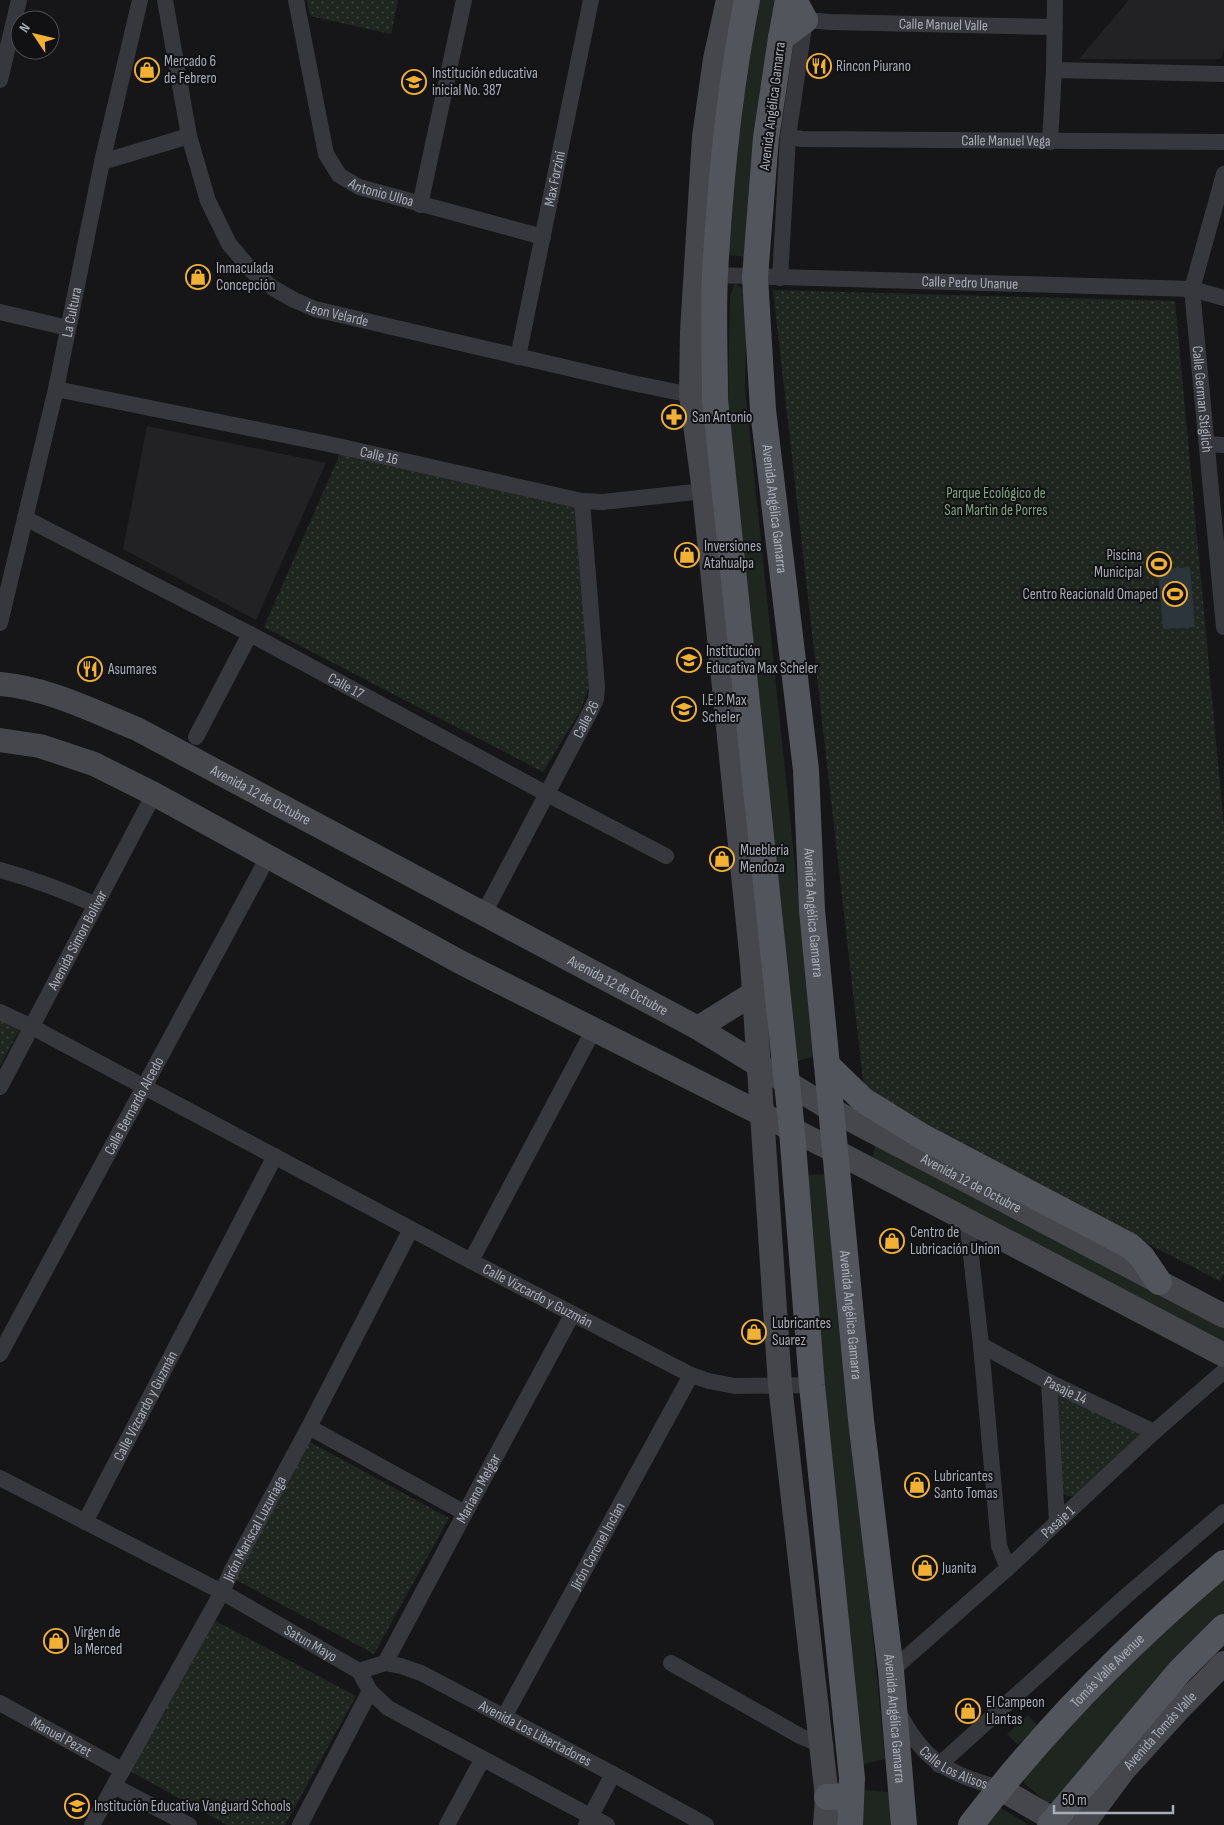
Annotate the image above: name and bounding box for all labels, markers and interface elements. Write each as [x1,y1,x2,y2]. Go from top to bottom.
north arrow [10,10,60,60]
street label: Calle Manuel Valle [899,15,988,36]
text: N [16,20,34,36]
street label: Avenida Angélica Gamarra [755,41,790,172]
place label: Mercado 6 de Febrero [164,52,217,88]
restaurant icon: Rincon Piurano [806,53,832,79]
shop icon: Mercado 6 de Febrero [134,57,160,83]
place label: Rincon Piurano [836,57,911,76]
place label: Institución educativa inicial No. 387 [432,64,538,100]
school or university icon: Institución educativa inicial No. 387 [401,69,427,95]
street label: Calle Manuel Vega [961,131,1051,151]
street label: Max Forzini [540,149,570,208]
street label: Antonio Ulloa [344,173,416,212]
place label: Inmaculada Concepción [216,259,275,295]
shop icon: Inmaculada Concepción [185,264,211,290]
street label: Calle Pedro Unanue [921,272,1018,294]
street label: La Cultura [58,285,86,339]
street label: Leon Velarde [303,297,370,331]
street label: Calle German Stiglich [1187,345,1216,453]
pharmacy icon: San Antonio [661,404,687,430]
place label: San Antonio [692,408,752,427]
street label: Calle 16 [358,442,400,469]
street label: Avenida Angélica Gamarra [757,443,791,575]
park label: Parque Ecológico de San Martin de Porres [944,484,1048,520]
place label: Inversiones Atahualpa [703,537,761,573]
shop icon: Inversiones Atahualpa [674,542,700,568]
place label: Piscina Municipal [1094,546,1142,582]
sports icon: Piscina Municipal [1146,551,1172,577]
sports icon: Centro Reacionald Omaped [1162,581,1188,607]
place label: Centro Reacionald Omaped [1023,585,1158,604]
place label: Institución Educativa Max Scheler [706,642,819,678]
school or university icon: Institución Educativa Max Scheler [676,647,702,673]
restaurant icon: Asumares [77,656,103,682]
place label: Asumares [107,660,157,679]
street label: Calle 17 [324,669,367,703]
place label: I.E.P. Max Scheler [702,691,747,727]
school or university icon: I.E.P. Max Scheler [671,696,697,722]
street label: Calle 26 [569,698,604,742]
street label: Avenida 12 de Octubre [206,760,314,830]
place label: Muebleria Mendoza [740,841,789,877]
shop icon: Muebleria Mendoza [709,846,735,872]
street label: Avenida Angélica Gamarra [799,847,827,978]
street label: Avenida Simon Bolivar [43,887,112,994]
street label: Avenida 12 de Octubre [564,951,671,1020]
street label: Calle Bernardo Alcedo [100,1054,168,1158]
street label: Avenida 12 de Octubre [917,1149,1025,1218]
place label: Centro de Lubricación Union [910,1223,1000,1259]
shop icon: Centro de Lubricación Union [879,1228,905,1254]
street label: Avenida Angélica Gamarra [835,1249,866,1381]
street label: Calle Vizcardo y Guzmán [479,1260,596,1332]
place label: Lubricantes Suarez [772,1314,831,1350]
shop icon: Lubricantes Suarez [741,1319,767,1345]
street label: Calle Vizcardo y Guzmán [109,1348,182,1464]
street label: Pasaje 14 [1040,1372,1090,1409]
street label: Mariano Melgar [452,1450,506,1527]
place label: Lubricantes Santo Tomas [934,1467,998,1503]
shop icon: Lubricantes Santo Tomas [904,1472,930,1498]
street label: Jirón Mariscal Luzuriaga [219,1473,291,1585]
street label: Jirón Coronel Inclan [566,1499,630,1594]
street label: Pasaje 1 [1037,1501,1080,1542]
shop icon: Juanita [912,1555,938,1581]
place label: Juanita [941,1559,977,1578]
street label: Satun Mayo [280,1621,341,1666]
place label: Virgen de la Merced [74,1623,122,1659]
shop icon: Virgen de la Merced [43,1628,69,1654]
street label: Tomás Valle Avenue [1066,1630,1149,1712]
street label: Avenida Angélica Gamarra [879,1652,909,1784]
street label: Avenida Tomás Valle [1119,1688,1201,1775]
place label: El Campeon Llantas [986,1693,1045,1729]
street label: Avenida Los Libertadores [475,1696,595,1771]
shop icon: El Campeon Llantas [955,1698,981,1724]
street label: Manuel Pezet [27,1713,95,1762]
street label: Calle Los Alisos [915,1742,990,1794]
scale bar [1054,1782,1173,1814]
text: 50 m [1062,1791,1087,1810]
school or university icon: Institución Educativa Vanguard Schools [64,1793,90,1819]
place label: Institución Educativa Vanguard Schools [94,1797,291,1816]

